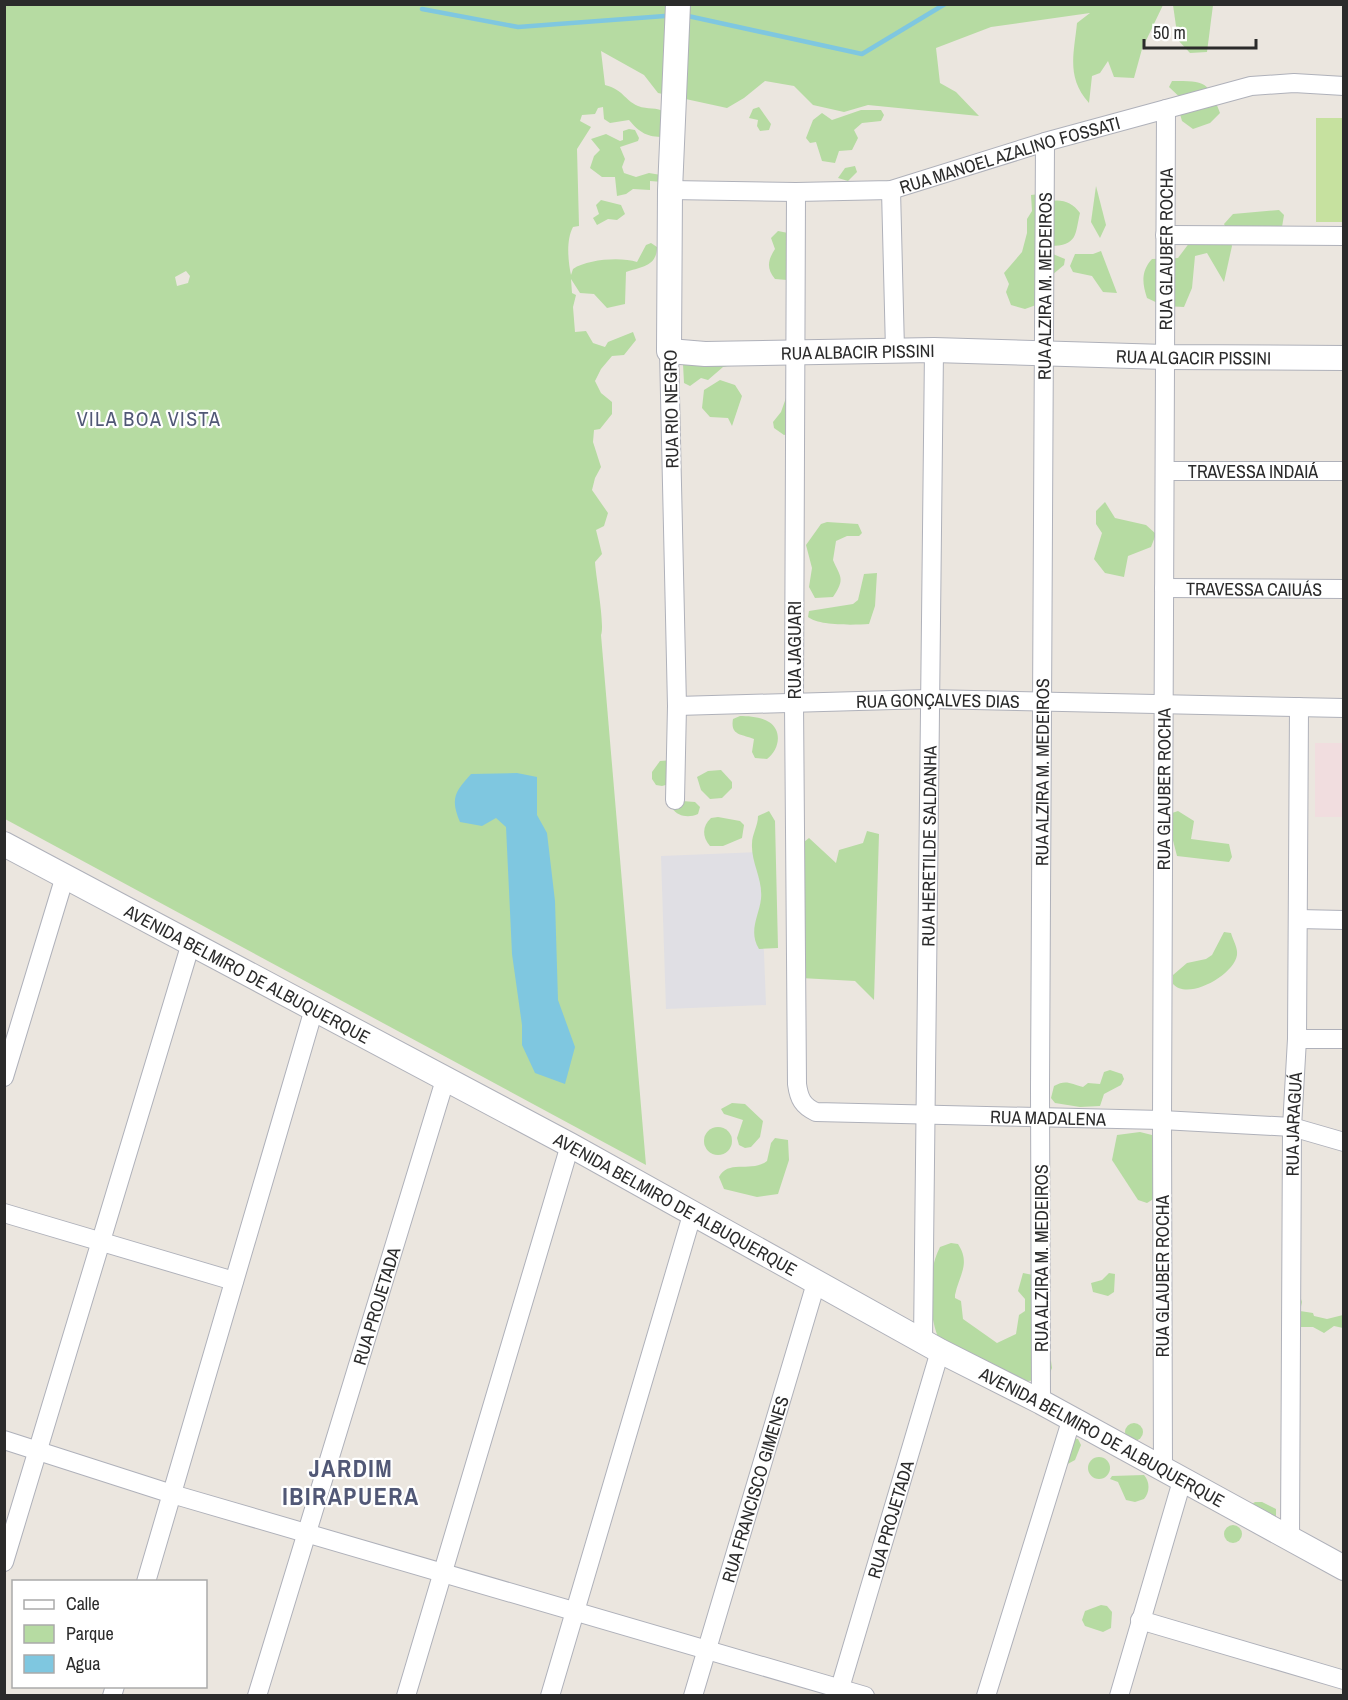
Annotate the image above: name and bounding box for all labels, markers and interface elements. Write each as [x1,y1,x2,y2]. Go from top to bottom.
scale bar [1144,12,1256,50]
text: 50 m [1153,20,1186,45]
street label: RUA MANOEL AZALINO FOSSATI [896,110,1123,199]
street label: RUA GLAUBER ROCHA [1153,168,1178,330]
street label: RUA ALZIRA M. MEDEIROS [1031,192,1057,380]
street label: RUA ALBACIR PISSINI [781,337,935,365]
street label: RUA ALGACIR PISSINI [1116,343,1271,370]
street label: RUA RIO NEGRO [657,349,685,469]
district label: VILA BOA VISTA [77,405,221,432]
street label: TRAVESSA INDAIÁ [1188,459,1318,484]
street label: TRAVESSA CAIUÁS [1186,576,1322,601]
street label: RUA JAGUARI [782,601,807,699]
street label: RUA ALZIRA M. MEDEIROS [1029,678,1055,866]
street label: RUA GONÇALVES DIAS [856,686,1020,714]
street label: RUA GLAUBER ROCHA [1150,708,1176,870]
street label: RUA HERETILDE SALDANHA [915,745,942,947]
street label: AVENIDA BELMIRO DE ALBUQUERQUE [120,898,375,1049]
street label: RUA JARAGUÁ [1279,1071,1308,1176]
street label: RUA MADALENA [990,1104,1106,1131]
street label: AVENIDA BELMIRO DE ALBUQUERQUE [549,1126,802,1282]
street label: RUA ALZIRA M. MEDEIROS [1029,1164,1054,1352]
street label: RUA GLAUBER ROCHA [1150,1195,1175,1357]
street label: RUA PROJETADA [346,1244,406,1368]
street label: AVENIDA BELMIRO DE ALBUQUERQUE [975,1360,1229,1513]
street label: RUA FRANCISCO GIMENES [715,1392,794,1585]
district label: JARDIM IBIRAPUERA [282,1452,420,1512]
street label: RUA PROJETADA [861,1457,919,1581]
legend [12,1580,207,1688]
text: Calle [66,1591,100,1616]
text: Parque [66,1621,114,1646]
text: Agua [65,1651,100,1676]

